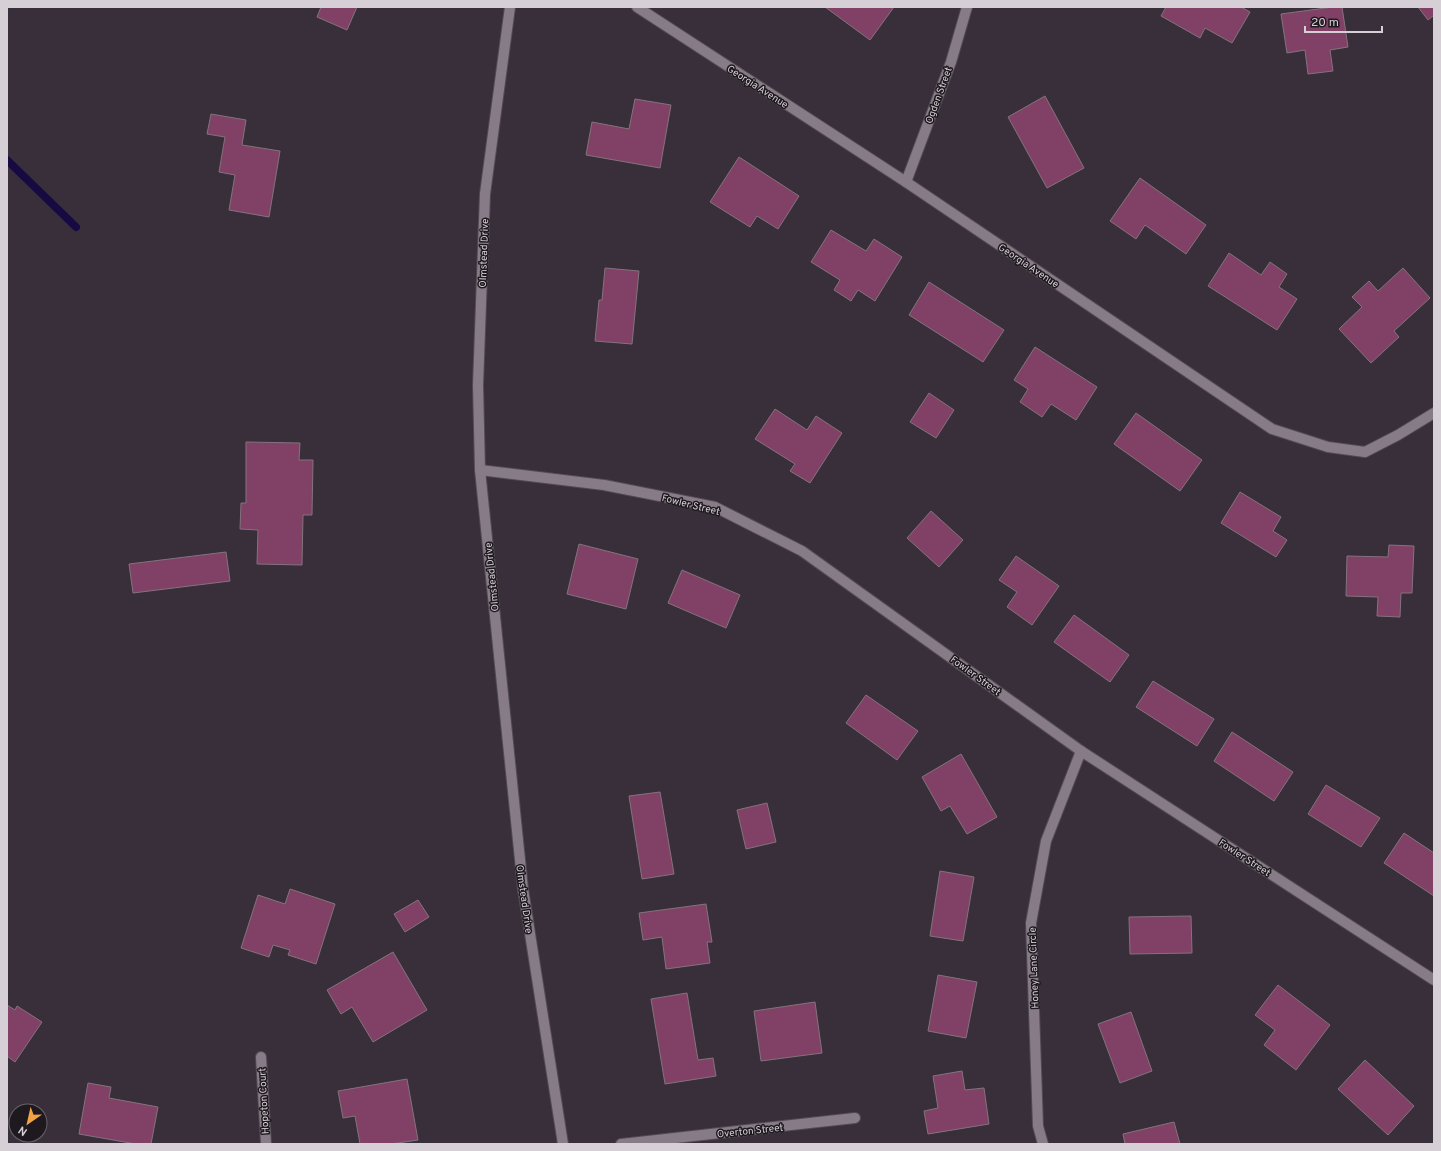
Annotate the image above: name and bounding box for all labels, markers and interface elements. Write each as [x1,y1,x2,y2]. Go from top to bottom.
scale bar [1305,8,1382,34]
text: 20 m [1311,15,1339,31]
street label: Georgia Avenue [724,63,790,112]
street label: Ogden Street [923,65,956,126]
street label: Olmstead Drive [477,218,492,288]
street label: Georgia Avenue [995,241,1061,291]
street label: Fowler Street [660,492,721,519]
street label: Olmstead Drive [482,542,503,612]
street label: Fowler Street [947,654,1003,699]
street label: Fowler Street [1216,837,1273,880]
street label: Olmstead Drive [512,864,535,934]
street label: Honey Lane Circle [1027,927,1042,1009]
street label: Hopeton Court [256,1067,273,1134]
north arrow [8,1103,48,1143]
text: N [16,1122,30,1138]
street label: Overton Street [716,1122,784,1141]

